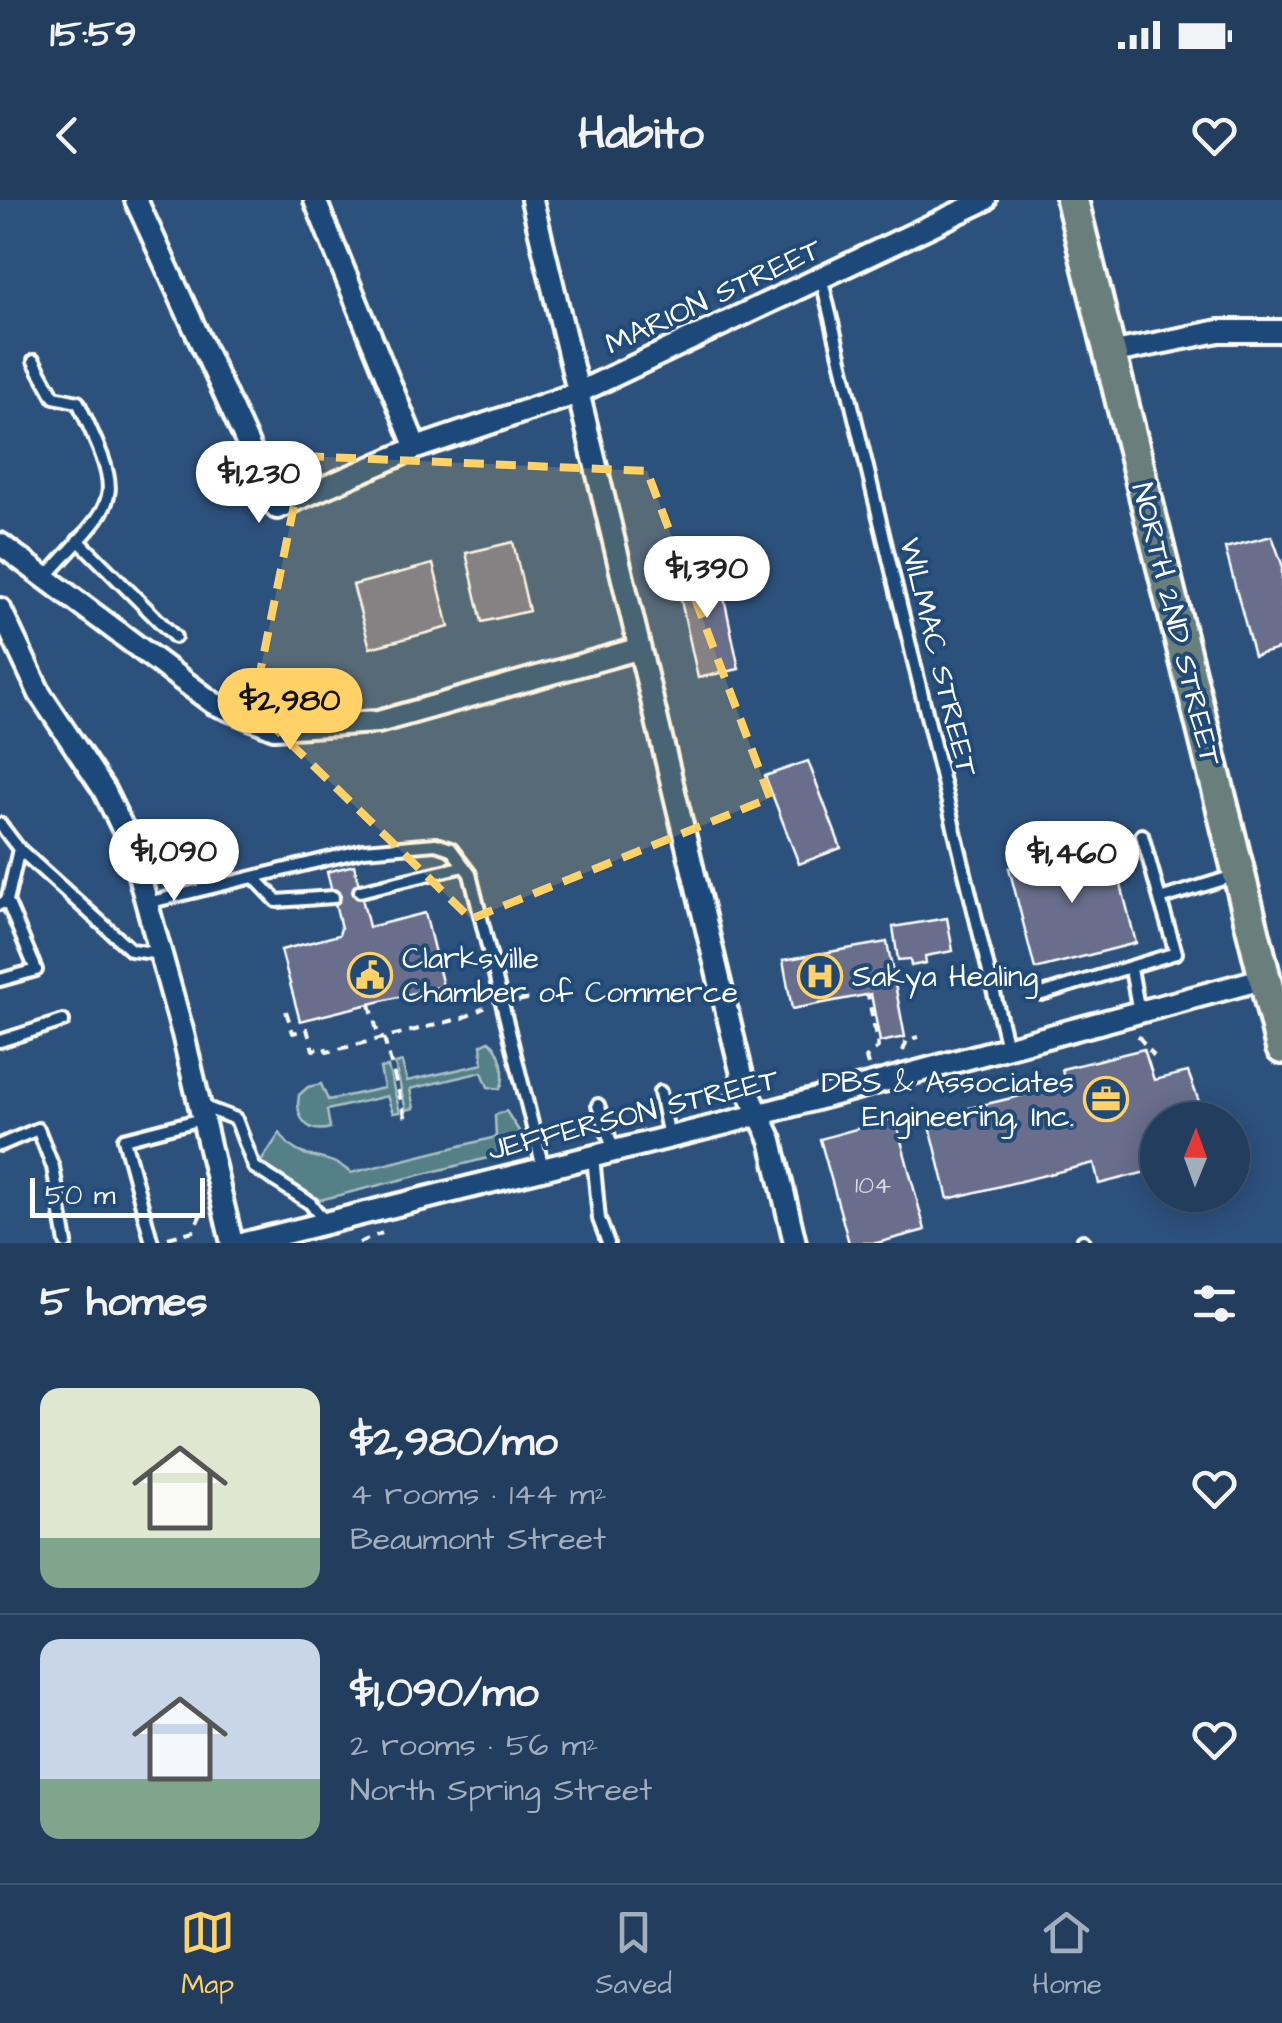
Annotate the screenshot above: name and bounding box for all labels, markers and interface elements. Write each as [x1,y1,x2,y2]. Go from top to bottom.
text: 15:59 [50,9,137,61]
text: Habito [578,104,704,166]
icon: back [40,108,95,163]
icon: heart [1187,108,1242,163]
street label: MARION STREET [598,228,829,365]
pin: $1,230 [178,441,340,526]
text: $1,230 [218,451,300,496]
street label: NORTH 2ND STREET [1121,478,1232,770]
street label: WILMAC STREET [888,534,988,781]
pin: $1,390 [626,536,788,621]
text: $1,390 [666,546,748,591]
pin: $2,980 [209,668,371,753]
text: $2,980 [240,678,340,723]
pin: $1,090 [93,819,255,904]
pin: $1,460 [991,821,1153,906]
text: $1,090 [131,829,217,874]
text: $1,460 [1027,831,1117,876]
place label: Clarksville Chamber of Commerce [402,938,738,1014]
public building icon: Clarksville Chamber of Commerce [347,952,393,998]
hospital icon: Sakya Healing [797,953,843,999]
place label: Sakya Healing [852,956,1038,999]
street label: JEFFERSON STREET [484,1058,783,1171]
place label: DBS & Associates Engineering, Inc. [821,1062,1074,1139]
office icon: DBS & Associates Engineering, Inc. [1083,1076,1129,1122]
north arrow [1140,1102,1250,1212]
map controls [1140,1102,1250,1212]
house number: 104 [855,1168,891,1203]
scale bar [30,1173,205,1218]
text: 50 m [45,1176,116,1215]
text: 5 homes [40,1274,207,1332]
icon: filters [1187,1276,1242,1331]
text: $2,980/mo [350,1414,558,1472]
icon: home [120,1428,240,1548]
icon: heart [1187,1461,1242,1516]
text: 4 rooms · 144 m² [350,1472,607,1517]
text: Beaumont Street [350,1517,606,1562]
text: $1,090/mo [350,1665,539,1723]
icon: home [120,1679,240,1799]
icon: heart [1187,1712,1242,1767]
text: 2 rooms · 56 m² [350,1723,598,1768]
text: North Spring Street [350,1768,652,1813]
tab: Map [180,1905,235,2004]
tab: Saved [596,1905,672,2004]
tab: Home [1032,1905,1102,2004]

